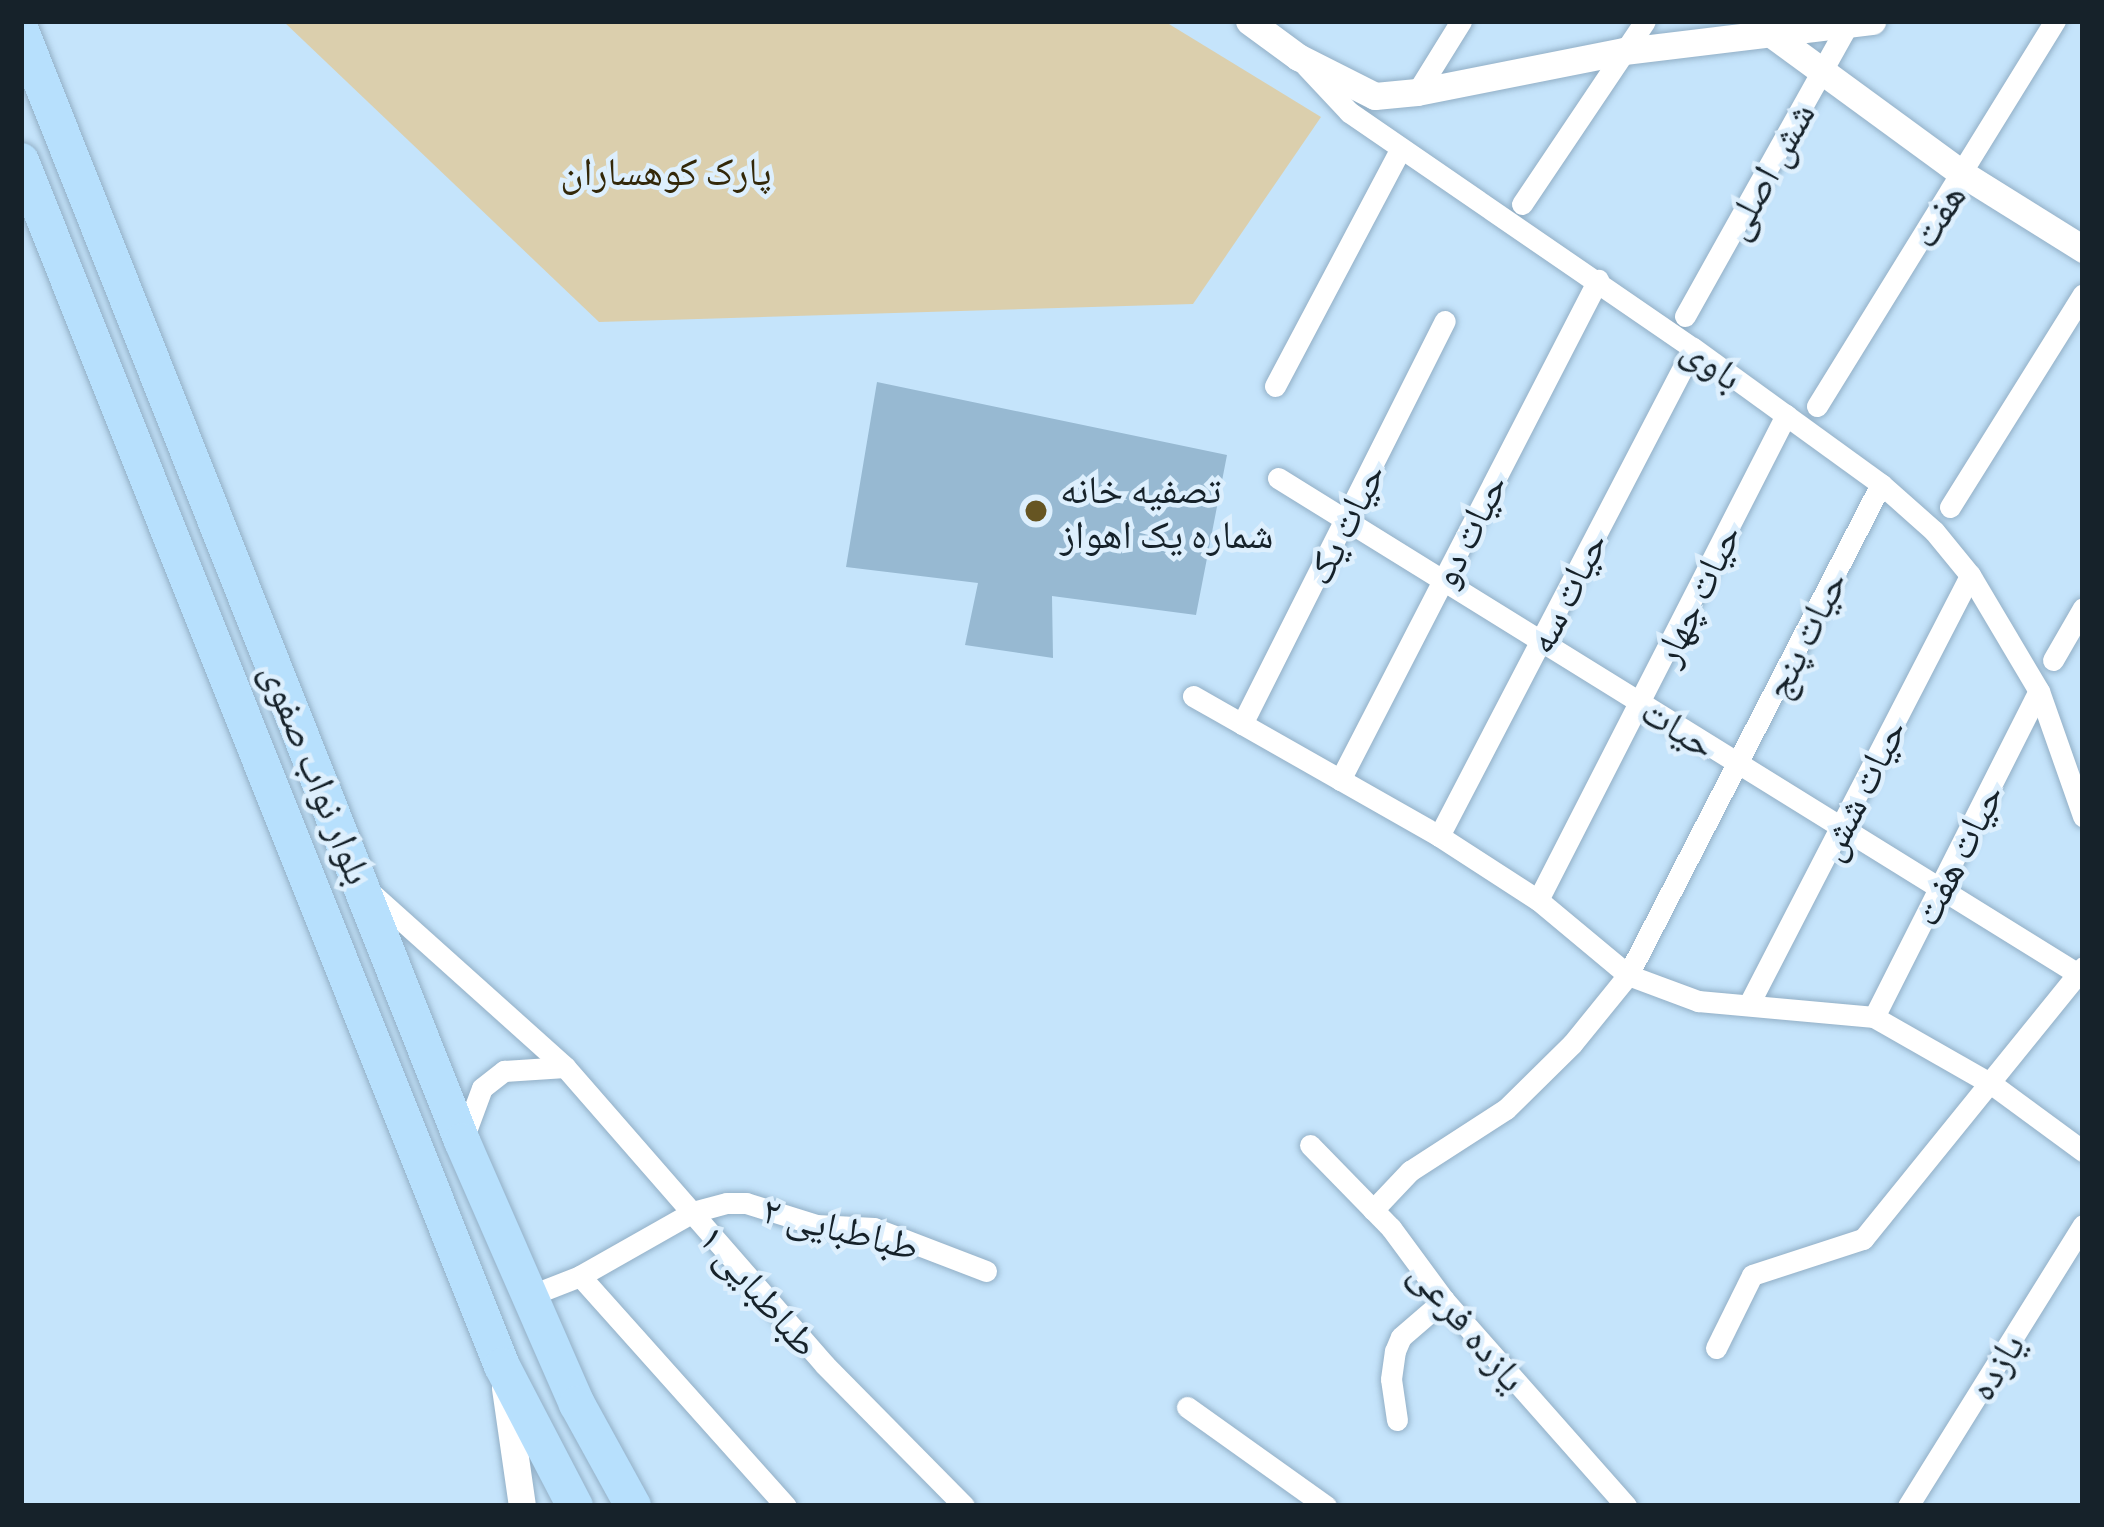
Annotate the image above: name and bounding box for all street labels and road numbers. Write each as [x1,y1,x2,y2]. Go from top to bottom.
street label: شش اصلی [1710,93,1824,247]
street label: هفت [1899,174,1975,256]
street label: باوی [1674,325,1752,399]
street label: حیات یک [1294,454,1394,592]
street label: حیات دو [1420,465,1516,595]
street label: حیات چهار [1642,516,1750,672]
street label: حیات سه [1516,524,1616,660]
street label: حیات پنج [1752,562,1856,706]
street label: بلوار نواب صفوی [252,655,384,891]
street label: حیات [1633,686,1725,768]
street label: حیات شش [1805,711,1915,867]
street label: حیات هفت [1901,775,2013,933]
street label: طباطبایی ۲ [758,1185,924,1269]
street label: طباطبایی ۱ [690,1214,830,1366]
street label: یازده فرعی [1401,1250,1537,1400]
street label: یازده [1957,1324,2033,1408]

